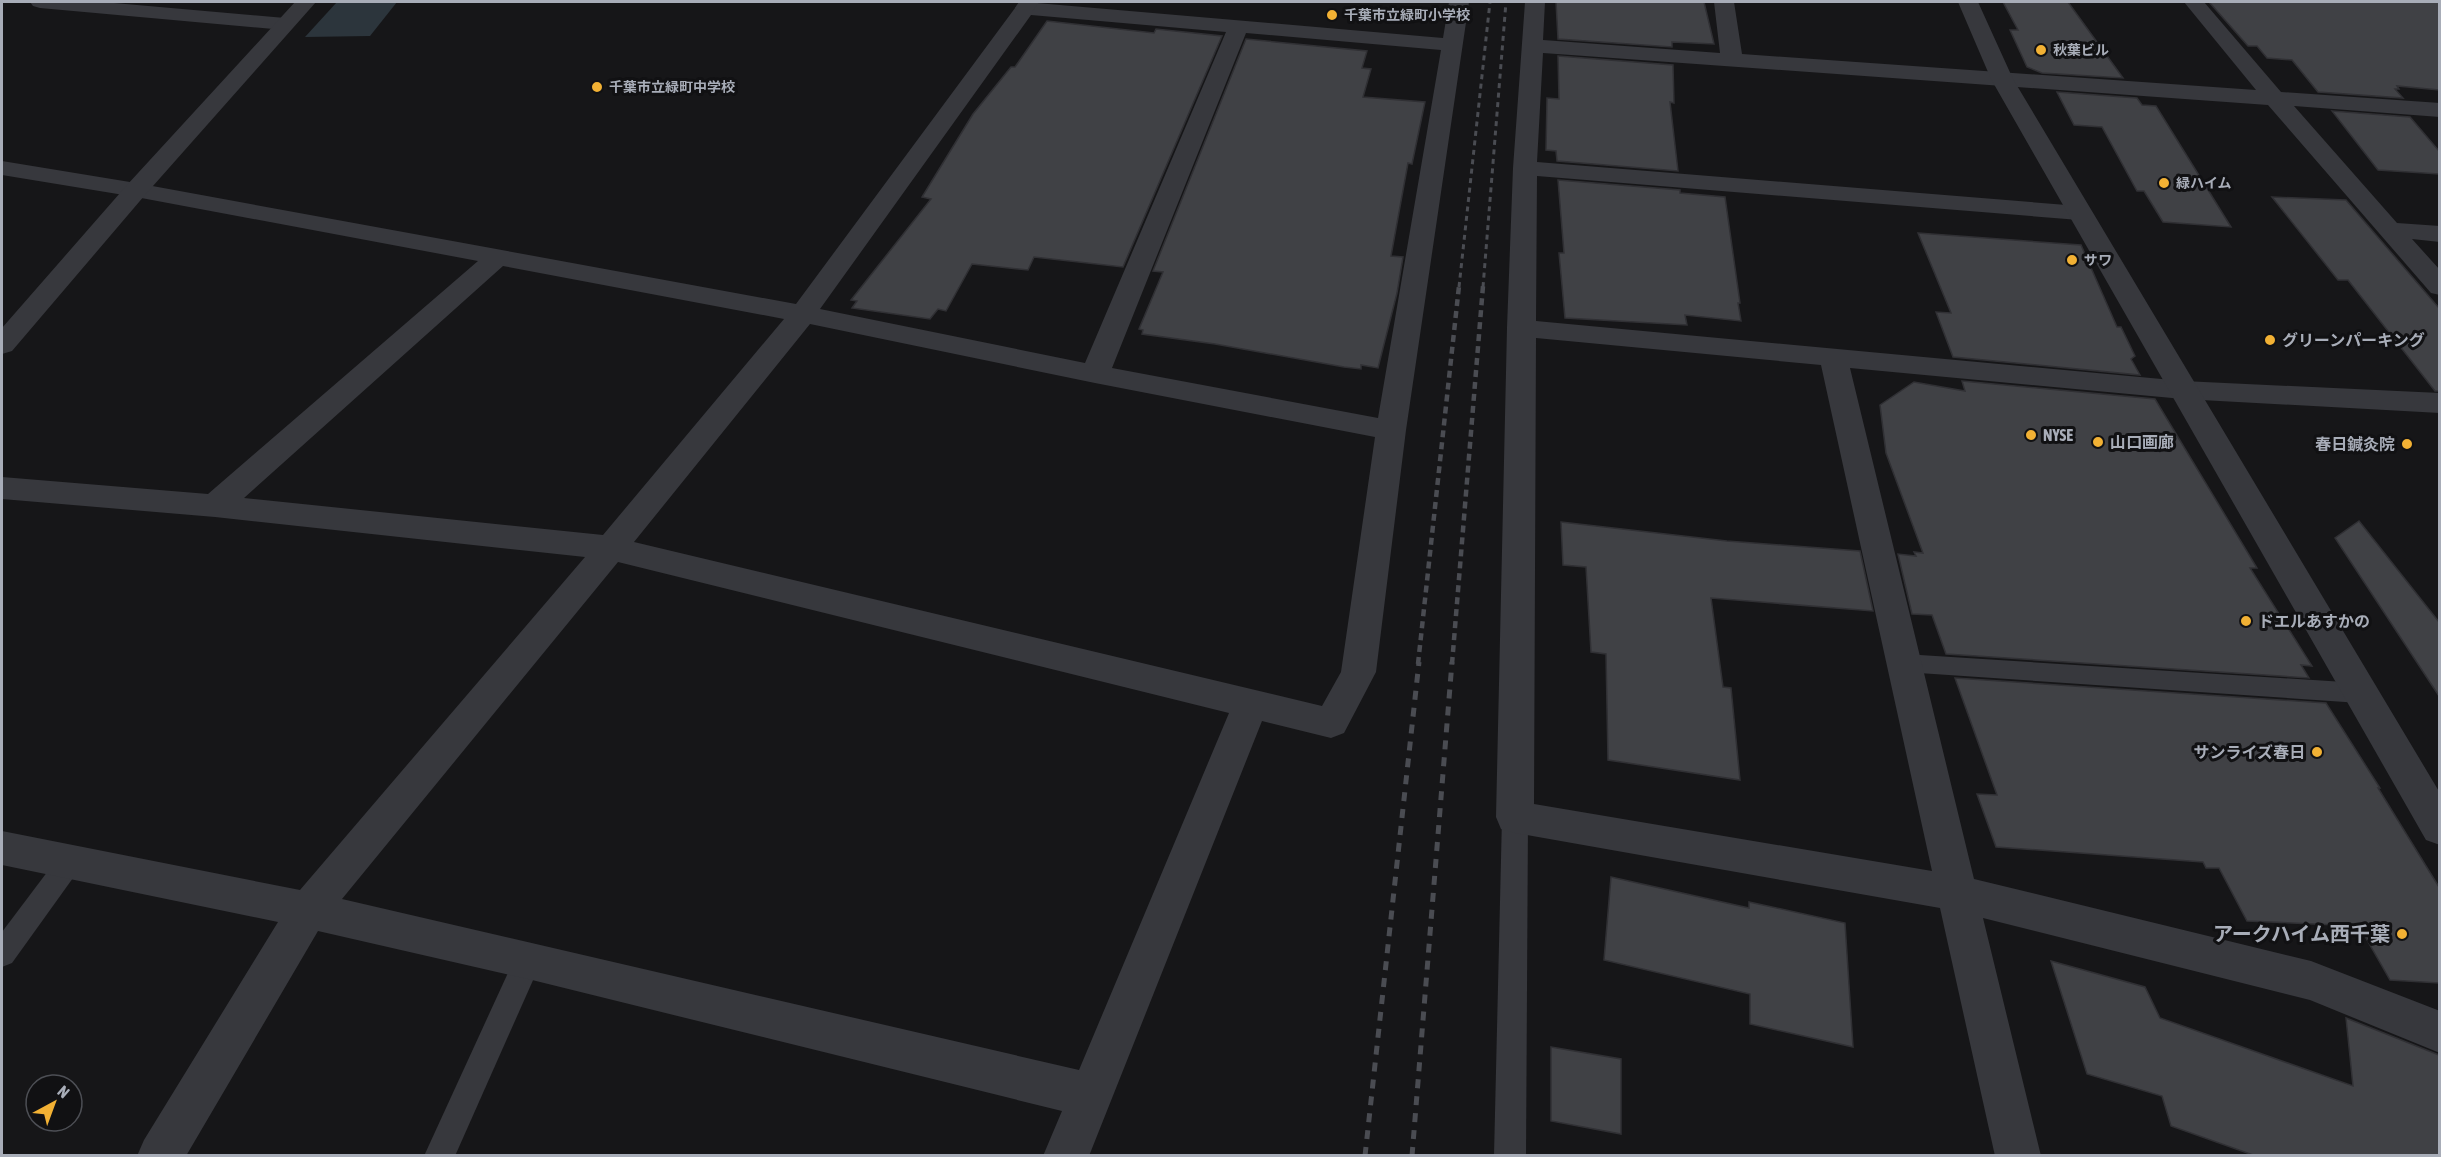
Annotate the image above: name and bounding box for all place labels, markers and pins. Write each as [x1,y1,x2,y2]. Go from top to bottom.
place label: 千葉市立緑町小学校 [1344,7,1470,23]
marker: 千葉市立緑町小学校 [1325,8,1339,22]
place label: 秋葉ビル [2053,42,2109,58]
marker: 秋葉ビル [2034,43,2048,57]
place label: 千葉市立緑町中学校 [609,79,735,95]
marker: 千葉市立緑町中学校 [590,80,604,94]
place label: 緑ハイム [2176,175,2231,191]
marker: 緑ハイム [2157,176,2171,190]
place label: サワ [2084,252,2112,268]
marker: サワ [2065,253,2079,267]
place label: グリーンパーキング [2282,331,2425,349]
marker: グリーンパーキング [2263,333,2277,347]
place label: NYSE [2043,426,2073,444]
marker: NYSE [2024,428,2038,442]
place label: 山口画廊 [2110,433,2174,451]
marker: 山口画廊 [2091,435,2105,449]
place label: 春日鍼灸院 [2315,435,2395,453]
marker: 春日鍼灸院 [2400,437,2414,451]
place label: ドエルあすかの [2258,612,2370,630]
marker: ドエルあすかの [2239,614,2253,628]
place label: サンライズ春日 [2193,743,2305,761]
marker: サンライズ春日 [2310,745,2324,759]
place label: アークハイム西千葉 [2213,922,2390,945]
marker: アークハイム西千葉 [2395,927,2409,941]

